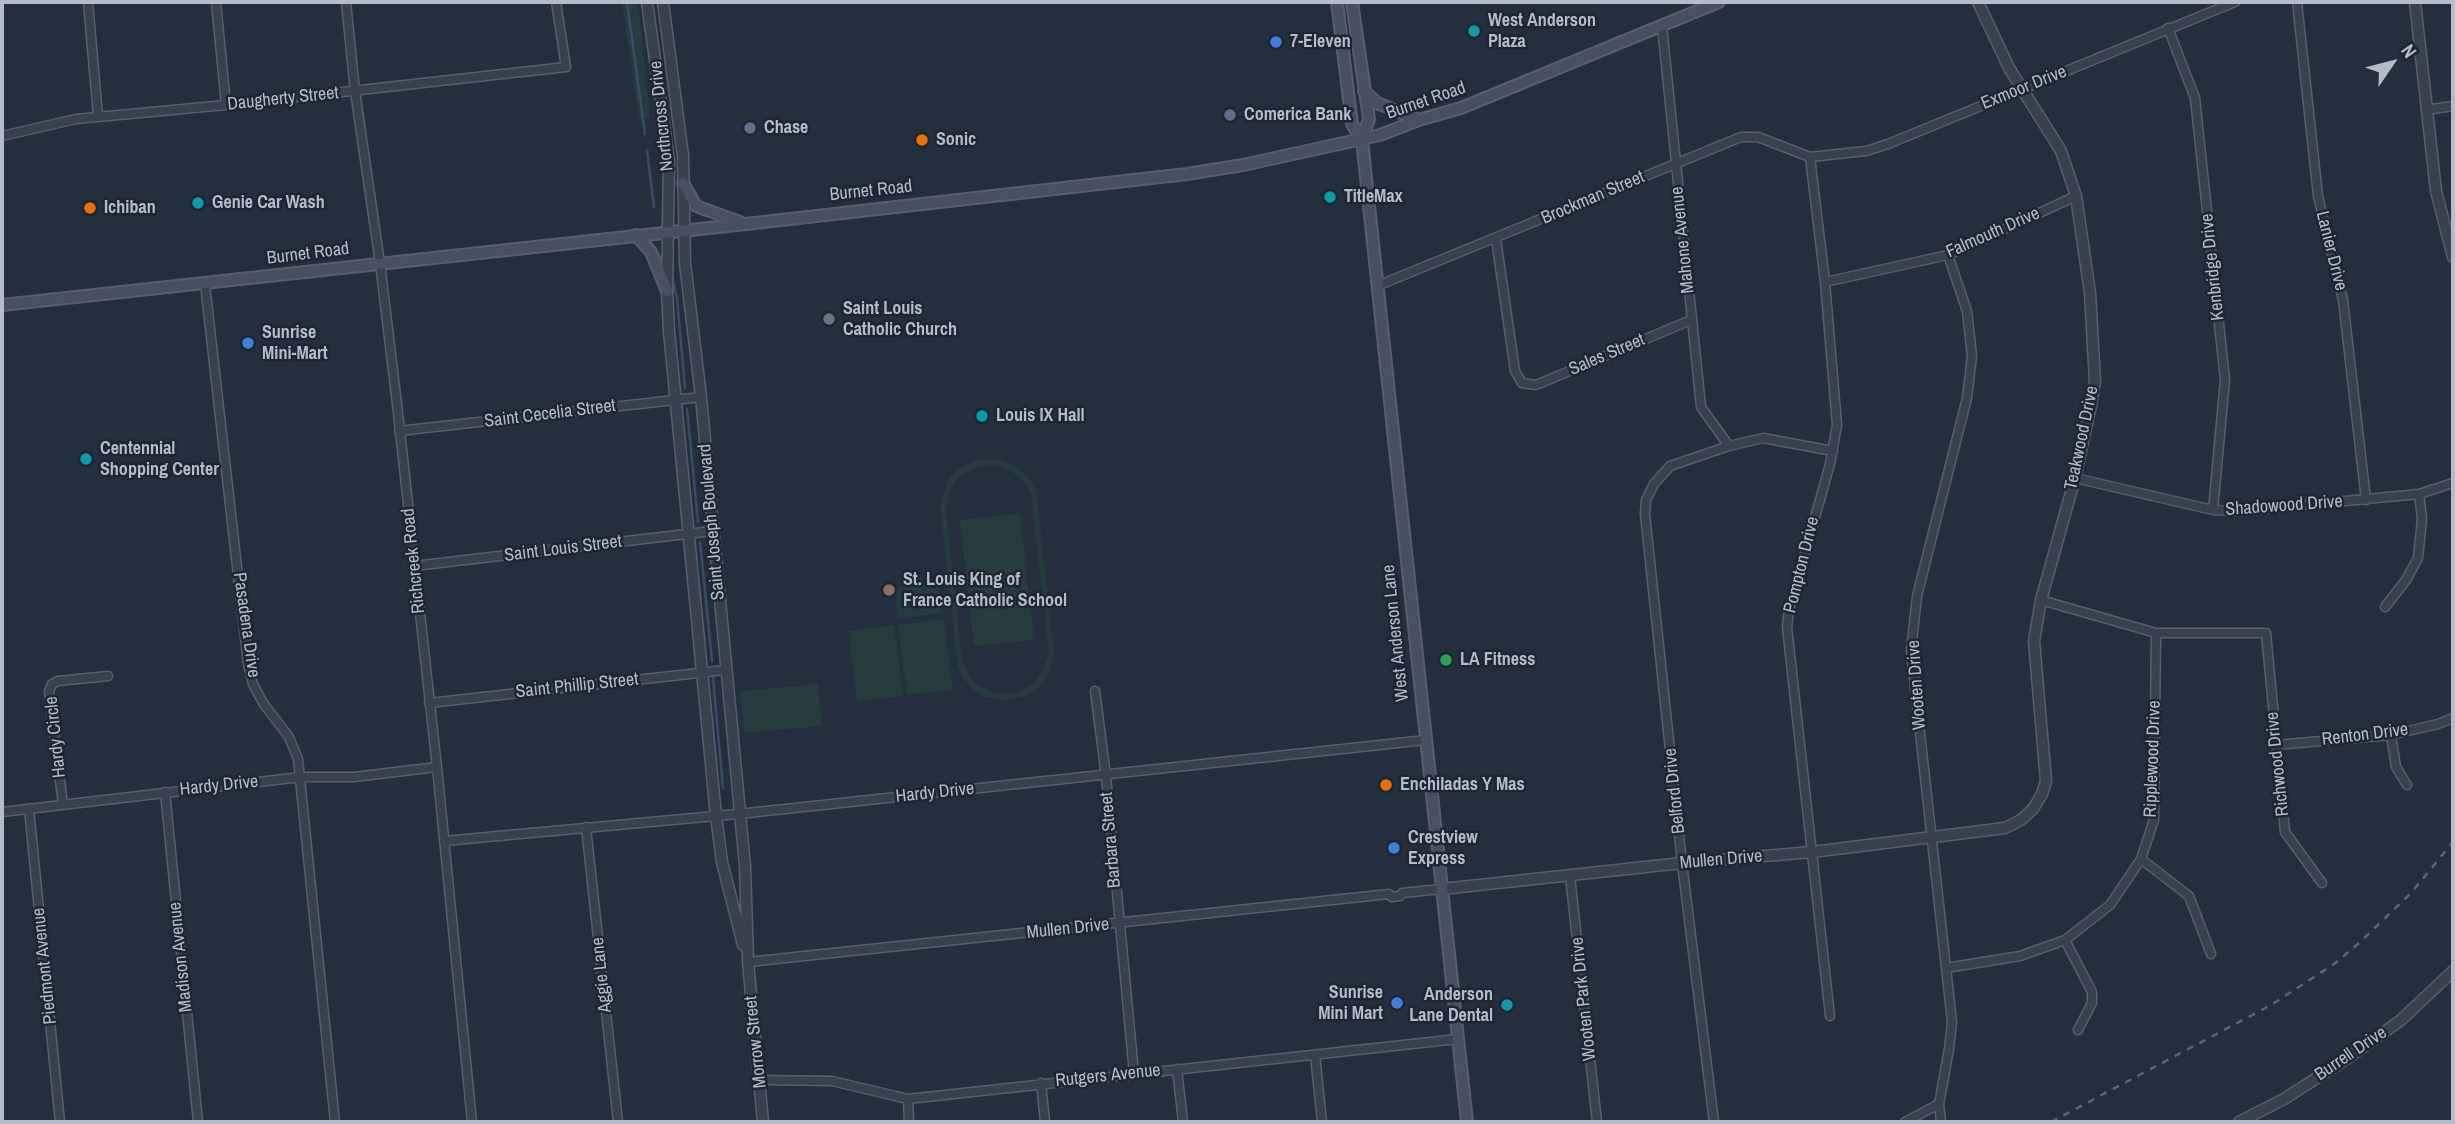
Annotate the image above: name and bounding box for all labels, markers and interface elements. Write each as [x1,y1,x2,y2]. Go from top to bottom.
place label: West Anderson Plaza [1488,10,1596,52]
marker: West Anderson Plaza [1466,23,1482,39]
north arrow [2357,28,2427,98]
place label: 7-Eleven [1290,31,1351,53]
marker: 7-Eleven [1268,34,1284,50]
text: N [2395,39,2423,63]
street label: Northcross Drive [645,60,679,172]
street label: Exmoor Drive [1978,61,2070,115]
street label: Burnet Road [1383,77,1469,125]
street label: Daugherty Street [226,82,340,116]
place label: Comerica Bank [1244,104,1351,126]
marker: Comerica Bank [1222,107,1238,123]
place label: Chase [764,117,808,139]
marker: Chase [742,120,758,136]
place label: Sonic [936,129,976,151]
marker: Sonic [914,132,930,148]
street label: Brockman Street [1538,167,1648,229]
street label: Burnet Road [829,176,913,206]
place label: TitleMax [1344,186,1403,208]
street label: Mahone Avenue [1667,186,1699,294]
marker: TitleMax [1322,189,1338,205]
place label: Genie Car Wash [212,192,325,214]
marker: Genie Car Wash [190,195,206,211]
place label: Ichiban [104,197,156,219]
marker: Ichiban [82,200,98,216]
street label: Falmouth Drive [1943,203,2043,263]
street label: Lanier Drive [2311,209,2351,293]
street label: Kenbridge Drive [2197,212,2229,322]
street label: Burnet Road [266,238,350,270]
place label: Saint Louis Catholic Church [843,298,957,340]
marker: Saint Louis Catholic Church [821,311,837,327]
place label: Sunrise Mini-Mart [262,322,328,364]
street label: Sales Street [1566,329,1648,381]
marker: Sunrise Mini-Mart [240,335,256,351]
street label: Teakwood Drive [2060,384,2104,492]
street label: Saint Cecelia Street [483,395,617,433]
place label: Louis IX Hall [996,405,1085,427]
marker: Louis IX Hall [974,408,990,424]
place label: Centennial Shopping Center [100,438,219,480]
street label: Saint Joseph Boulevard [694,443,730,601]
marker: Centennial Shopping Center [78,451,94,467]
street label: Shadowood Drive [2225,491,2343,521]
street label: Richcreek Road [398,507,430,615]
street label: Pompton Drive [1780,515,1824,615]
street label: Saint Louis Street [503,531,623,567]
street label: West Anderson Lane [1378,563,1414,703]
place label: St. Louis King of France Catholic School [903,569,1067,612]
street label: Pasadena Drive [228,571,264,679]
marker: St. Louis King of France Catholic School [881,582,897,598]
street label: Wooten Drive [1903,639,1931,731]
place label: LA Fitness [1460,649,1535,671]
marker: LA Fitness [1438,652,1454,668]
street label: Saint Phillip Street [515,669,639,703]
street label: Hardy Circle [41,695,71,779]
street label: Ripplewood Drive [2140,700,2166,818]
street label: Richwood Drive [2262,711,2294,817]
street label: Renton Drive [2321,719,2409,751]
street label: Belford Drive [1660,747,1690,835]
street label: Hardy Drive [179,771,259,801]
place label: Enchiladas Y Mas [1400,774,1525,796]
marker: Enchiladas Y Mas [1378,777,1394,793]
street label: Hardy Drive [895,778,975,808]
street label: Barbara Street [1096,791,1126,889]
place label: Crestview Express [1408,827,1478,870]
marker: Crestview Express [1386,840,1402,856]
street label: Mullen Drive [1679,846,1763,874]
street label: Madison Avenue [164,901,198,1013]
street label: Piedmont Avenue [28,907,62,1025]
street label: Mullen Drive [1026,914,1110,944]
street label: Aggie Lane [587,936,617,1014]
street label: Wooten Park Drive [1567,936,1601,1062]
place label: Sunrise Mini Mart [1318,982,1383,1024]
place label: Anderson Lane Dental [1409,984,1493,1026]
street label: Morrow Street [740,995,772,1089]
marker: Sunrise Mini Mart [1389,995,1405,1011]
marker: Anderson Lane Dental [1499,997,1515,1013]
street label: Burrell Drive [2311,1022,2391,1086]
street label: Rutgers Avenue [1054,1060,1162,1092]

